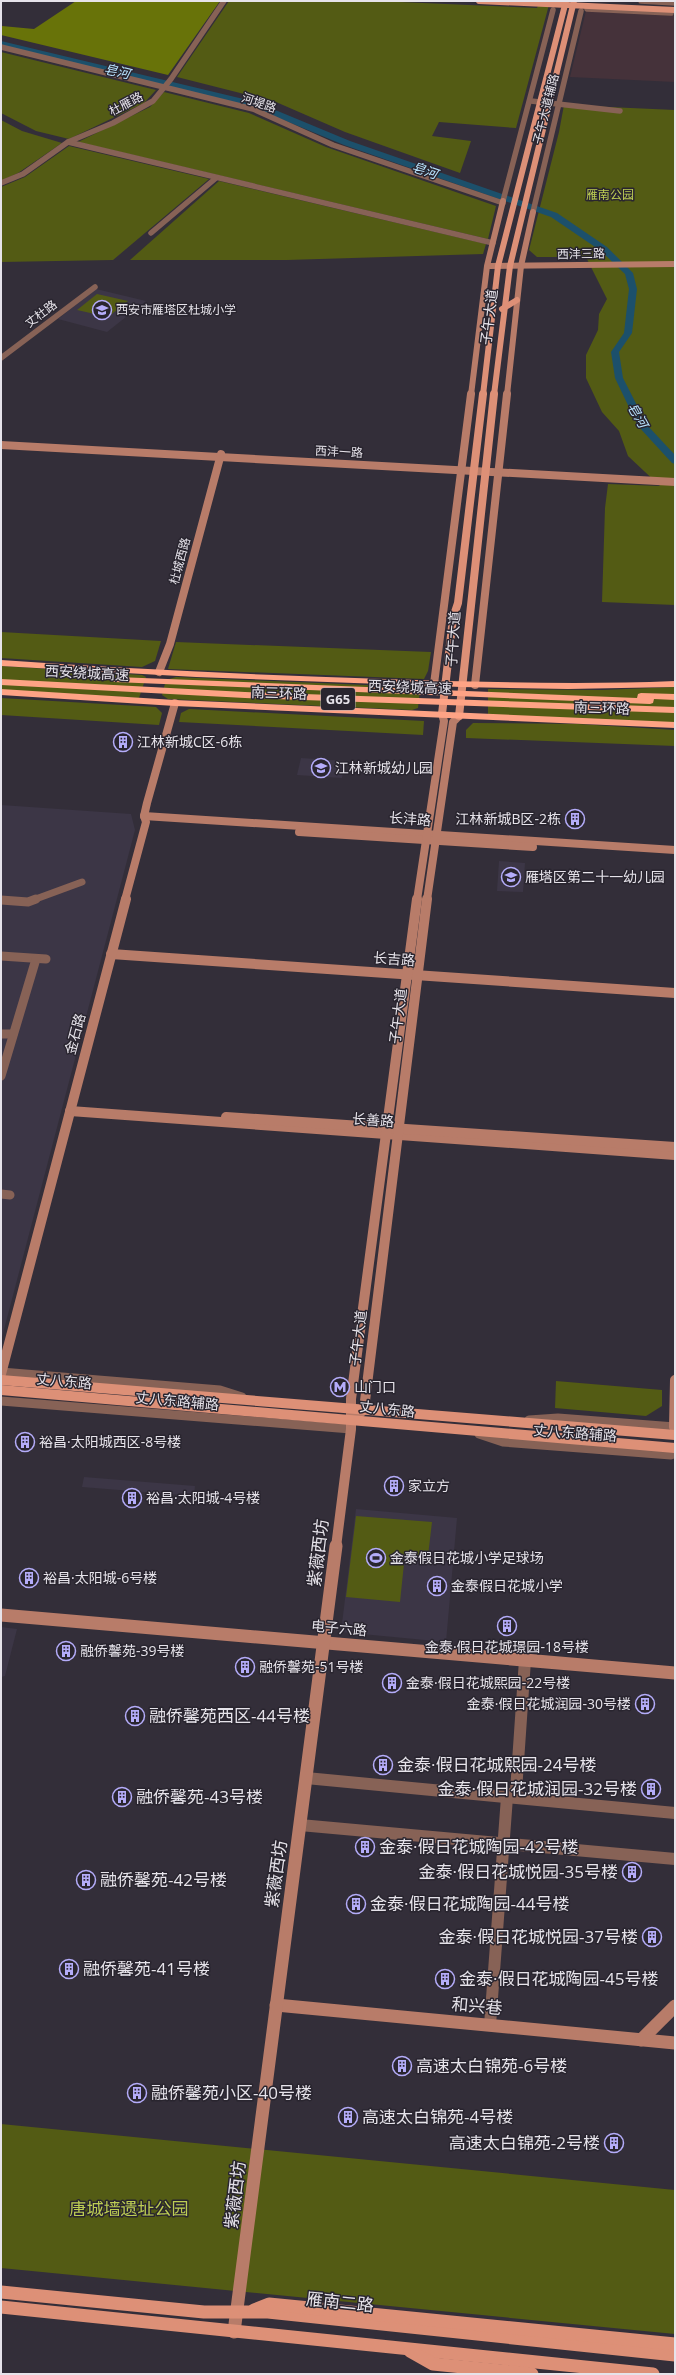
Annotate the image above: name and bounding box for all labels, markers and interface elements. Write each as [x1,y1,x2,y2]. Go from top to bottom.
water label: 皂河 [102,59,135,83]
street label: 子午大道辅路 [529,72,562,146]
street label: 杜雁路 [106,88,146,120]
street label: 河堤路 [239,89,279,116]
water label: 皂河 [410,157,443,184]
park label: 雁南公园 [586,186,634,203]
street label: 西沣三路 [557,245,605,262]
street label: 子午大道 [476,288,501,346]
street label: 丈杜路 [21,296,60,331]
school or university icon: 西安市雁塔区杜城小学 [91,299,113,321]
place label: 西安市雁塔区杜城小学 [116,301,236,318]
water label: 皂河 [624,399,654,433]
street label: 西沣一路 [315,442,363,461]
street label: 杜城西路 [165,535,194,586]
street label: 子午大道 [441,610,464,668]
street label: 西安绕城高速 [45,661,129,684]
street label: 西安绕城高速 [368,676,452,697]
street label: 南三环路 [251,682,307,703]
road number: G65 [321,688,355,710]
street label: 南三环路 [574,697,630,718]
building icon: 江林新城C区-6栋 [112,731,134,753]
place label: 江林新城C区-6栋 [137,732,242,751]
school or university icon: 江林新城幼儿园 [310,757,332,779]
place label: 江林新城幼儿园 [335,758,433,777]
street label: 长沣路 [388,808,432,829]
building icon: 江林新城B区-2栋 [564,808,586,830]
place label: 江林新城B区-2栋 [455,809,561,828]
school or university icon: 雁塔区第二十一幼儿园 [500,866,522,888]
place label: 雁塔区第二十一幼儿园 [525,867,665,886]
street label: 长吉路 [372,948,416,969]
street label: 子午大道 [385,987,410,1045]
street label: 金石路 [60,1011,89,1057]
street label: 长善路 [351,1109,395,1130]
street label: 子午大道 [345,1309,370,1367]
street label: 丈八东路 [35,1369,93,1392]
metro station icon: 山门口 [329,1376,351,1398]
place label: 山门口 [354,1377,396,1396]
street label: 丈八东路辅路 [134,1387,220,1414]
street label: 丈八东路 [358,1396,416,1421]
street label: 丈八东路辅路 [532,1420,618,1445]
building icon: 裕昌·太阳城西区-8号楼 [14,1431,36,1453]
place label: 裕昌·太阳城西区-8号楼 [39,1432,181,1451]
building icon: 家立方 [383,1475,405,1497]
place label: 家立方 [408,1476,450,1495]
building icon: 裕昌·太阳城-4号楼 [121,1487,143,1509]
place label: 裕昌·太阳城-4号楼 [146,1488,260,1507]
street label: 紫薇西坊 [302,1518,333,1588]
sports icon: 金泰假日花城小学足球场 [365,1547,387,1569]
place label: 金泰假日花城小学足球场 [390,1548,544,1567]
building icon: 裕昌·太阳城-6号楼 [18,1567,40,1589]
place label: 裕昌·太阳城-6号楼 [43,1568,157,1587]
building icon: 金泰假日花城小学 [426,1575,448,1597]
place label: 金泰假日花城小学 [451,1576,563,1595]
building icon: 金泰·假日花城璟园-18号楼 [496,1615,518,1637]
street label: 电子六路 [310,1616,368,1639]
place label: 金泰·假日花城璟园-18号楼 [425,1637,589,1656]
building icon: 融侨馨苑-39号楼 [55,1640,77,1662]
place label: 融侨馨苑-39号楼 [80,1641,185,1660]
building icon: 融侨馨苑-51号楼 [234,1656,256,1678]
place label: 融侨馨苑-51号楼 [259,1657,364,1676]
building icon: 金泰·假日花城熙园-22号楼 [381,1672,403,1694]
place label: 金泰·假日花城熙园-22号楼 [406,1673,570,1692]
building icon: 金泰·假日花城润园-30号楼 [634,1693,656,1715]
place label: 金泰·假日花城润园-30号楼 [467,1694,631,1713]
place label: 融侨馨苑西区-44号楼 [149,1704,310,1727]
building icon: 融侨馨苑西区-44号楼 [124,1705,146,1727]
place label: 金泰·假日花城熙园-24号楼 [397,1753,596,1776]
building icon: 金泰·假日花城熙园-24号楼 [372,1754,394,1776]
place label: 金泰·假日花城润园-32号楼 [438,1777,637,1800]
building icon: 金泰·假日花城润园-32号楼 [640,1778,662,1800]
place label: 融侨馨苑-43号楼 [136,1785,263,1808]
building icon: 融侨馨苑-43号楼 [111,1786,133,1808]
place label: 金泰·假日花城陶园-42号楼 [379,1835,578,1858]
building icon: 金泰·假日花城陶园-42号楼 [354,1836,376,1858]
street label: 紫薇西坊 [259,1839,292,1909]
place label: 金泰·假日花城悦园-35号楼 [419,1860,618,1883]
building icon: 金泰·假日花城悦园-35号楼 [621,1861,643,1883]
place label: 融侨馨苑-42号楼 [100,1868,227,1891]
building icon: 融侨馨苑-42号楼 [75,1869,97,1891]
place label: 金泰·假日花城陶园-44号楼 [370,1892,569,1915]
building icon: 金泰·假日花城陶园-44号楼 [345,1893,367,1915]
place label: 金泰·假日花城悦园-37号楼 [439,1925,638,1948]
building icon: 金泰·假日花城悦园-37号楼 [641,1926,663,1948]
place label: 融侨馨苑-41号楼 [83,1957,210,1980]
building icon: 融侨馨苑-41号楼 [58,1958,80,1980]
place label: 金泰·假日花城陶园-45号楼 [459,1967,658,1990]
building icon: 金泰·假日花城陶园-45号楼 [434,1968,456,1990]
street label: 和兴巷 [451,1992,503,2019]
place label: 高速太白锦苑-6号楼 [416,2054,567,2077]
building icon: 高速太白锦苑-6号楼 [391,2055,413,2077]
place label: 融侨馨苑小区-40号楼 [151,2081,312,2104]
building icon: 融侨馨苑小区-40号楼 [126,2082,148,2104]
place label: 高速太白锦苑-4号楼 [362,2105,513,2128]
building icon: 高速太白锦苑-4号楼 [337,2106,359,2128]
place label: 高速太白锦苑-2号楼 [449,2131,600,2154]
building icon: 高速太白锦苑-2号楼 [603,2132,625,2154]
street label: 紫薇西坊 [219,2160,250,2230]
park label: 唐城墙遗址公园 [70,2197,189,2220]
street label: 雁南二路 [305,2287,375,2316]

